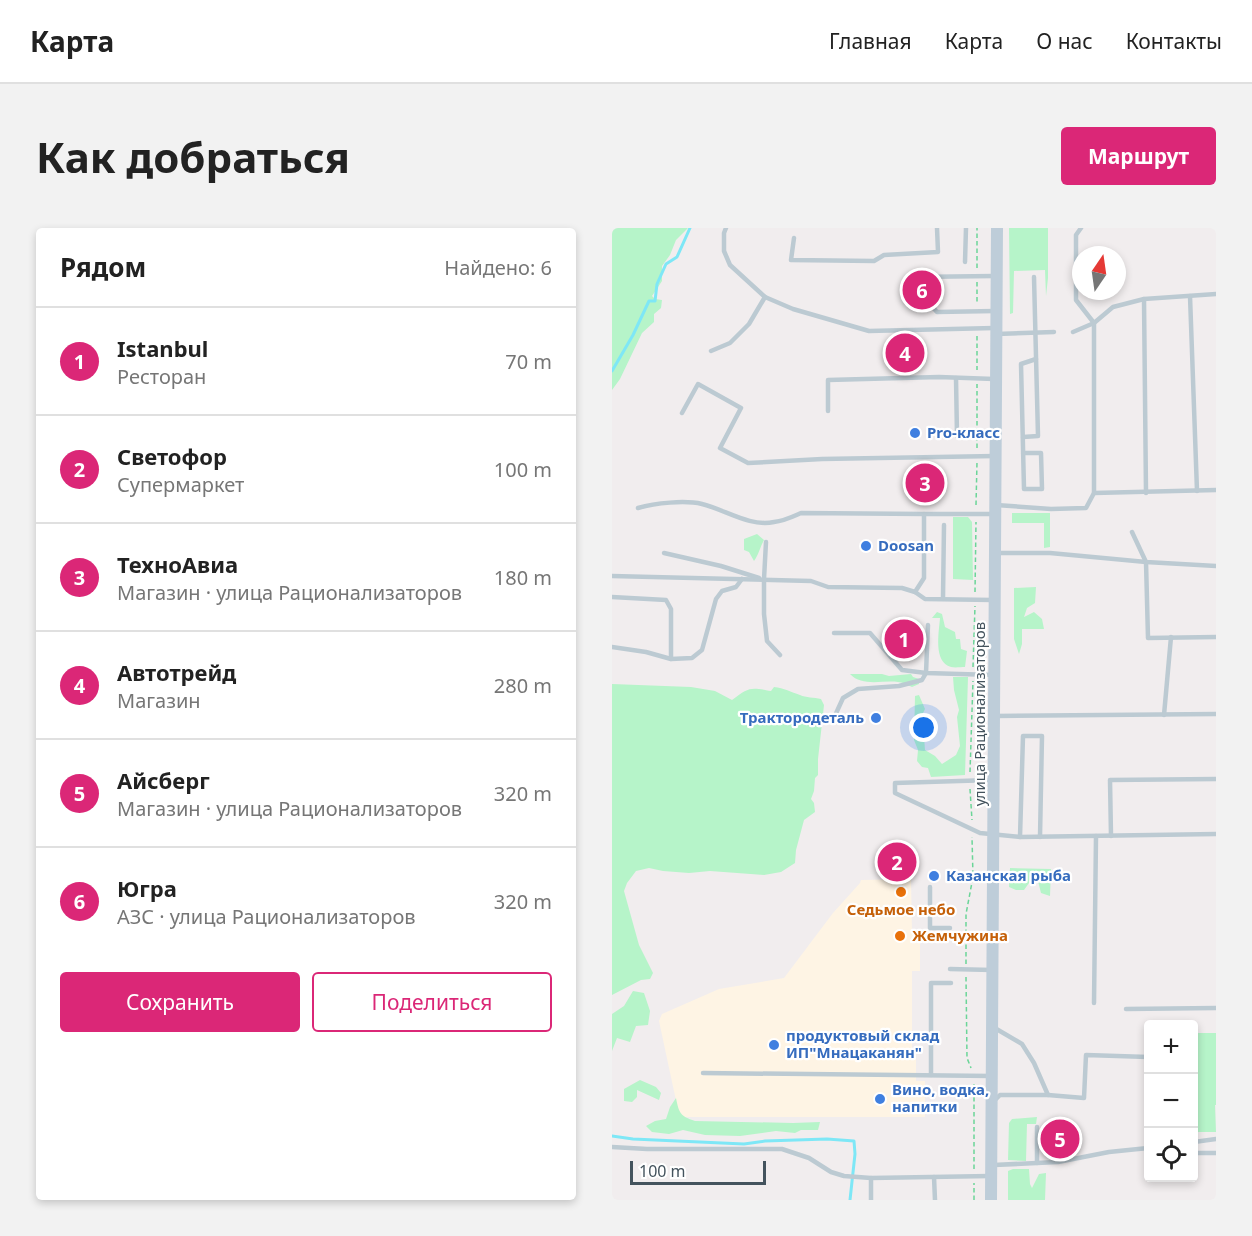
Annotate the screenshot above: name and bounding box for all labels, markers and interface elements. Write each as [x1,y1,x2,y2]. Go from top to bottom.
text: Карта [30,22,114,60]
text: Главная [829,27,912,55]
text: Карта [945,27,1003,55]
text: О нас [1036,27,1093,55]
text: Контакты [1126,27,1222,55]
button: Маршрут [1061,127,1216,185]
text: Как добраться [36,128,350,185]
north arrow [1072,246,1126,300]
text: Рядом [60,249,146,285]
text: Найдено: 6 [444,254,552,281]
pin: 6 [902,268,942,312]
pin: 4 [886,330,924,376]
text: Istanbul [117,333,208,363]
text: 1 [74,348,85,375]
text: 70 m [505,348,552,375]
text: Ресторан [117,363,206,390]
place label: Pro-класс [927,422,1000,442]
marker: Pro-класс [908,426,922,440]
text: Светофор [117,441,227,471]
text: 2 [74,456,85,483]
text: 100 m [494,456,552,483]
pin: 3 [906,460,944,506]
text: Супермаркет [117,471,244,498]
place label: Doosan [878,535,934,555]
marker: Doosan [859,539,873,553]
text: ТехноАвиа [117,549,238,579]
text: 3 [74,564,85,591]
text: 180 m [494,564,552,591]
text: Магазин · улица Рационализаторов [117,579,462,606]
pin: 1 [884,616,924,662]
street label: улица Рационализаторов [969,622,989,806]
text: Автотрейд [117,657,236,687]
text: 4 [74,672,85,699]
text: 280 m [494,672,552,699]
text: Магазин [117,687,201,714]
place label: Трактородеталь [740,707,864,727]
marker: Трактородеталь [869,711,883,725]
your location [909,713,938,742]
text: Айсберг [117,765,210,795]
text: 5 [74,780,85,807]
text: 320 m [494,780,552,807]
text: Магазин · улица Рационализаторов [117,795,462,822]
pin: 2 [878,840,916,884]
place label: Казанская рыба [946,865,1071,885]
marker: Казанская рыба [927,869,941,883]
text: Югра [117,873,177,903]
marker: Седьмое небо [894,885,908,899]
text: 6 [74,888,85,915]
text: 320 m [494,888,552,915]
place label: Седьмое небо [847,899,955,919]
text: АЗС · улица Рационализаторов [117,903,416,930]
place label: Жемчужина [912,925,1008,945]
marker: Жемчужина [893,929,907,943]
button: Сохранить [60,972,300,1032]
button: Поделиться [312,972,552,1032]
map controls [1144,1020,1198,1182]
button: + [1144,1020,1198,1074]
place label: продуктовый склад ИП"Мнацаканян" [786,1025,940,1062]
marker: продуктовый склад ИП"Мнацаканян" [767,1038,781,1052]
button: − [1144,1074,1198,1128]
place label: Вино, водка, напитки [892,1079,989,1116]
marker: Вино, водка, напитки [873,1092,887,1106]
pin: 5 [1040,1116,1080,1162]
button: locate [1144,1128,1198,1182]
scale bar [630,1158,766,1186]
text: 100 m [639,1160,686,1182]

